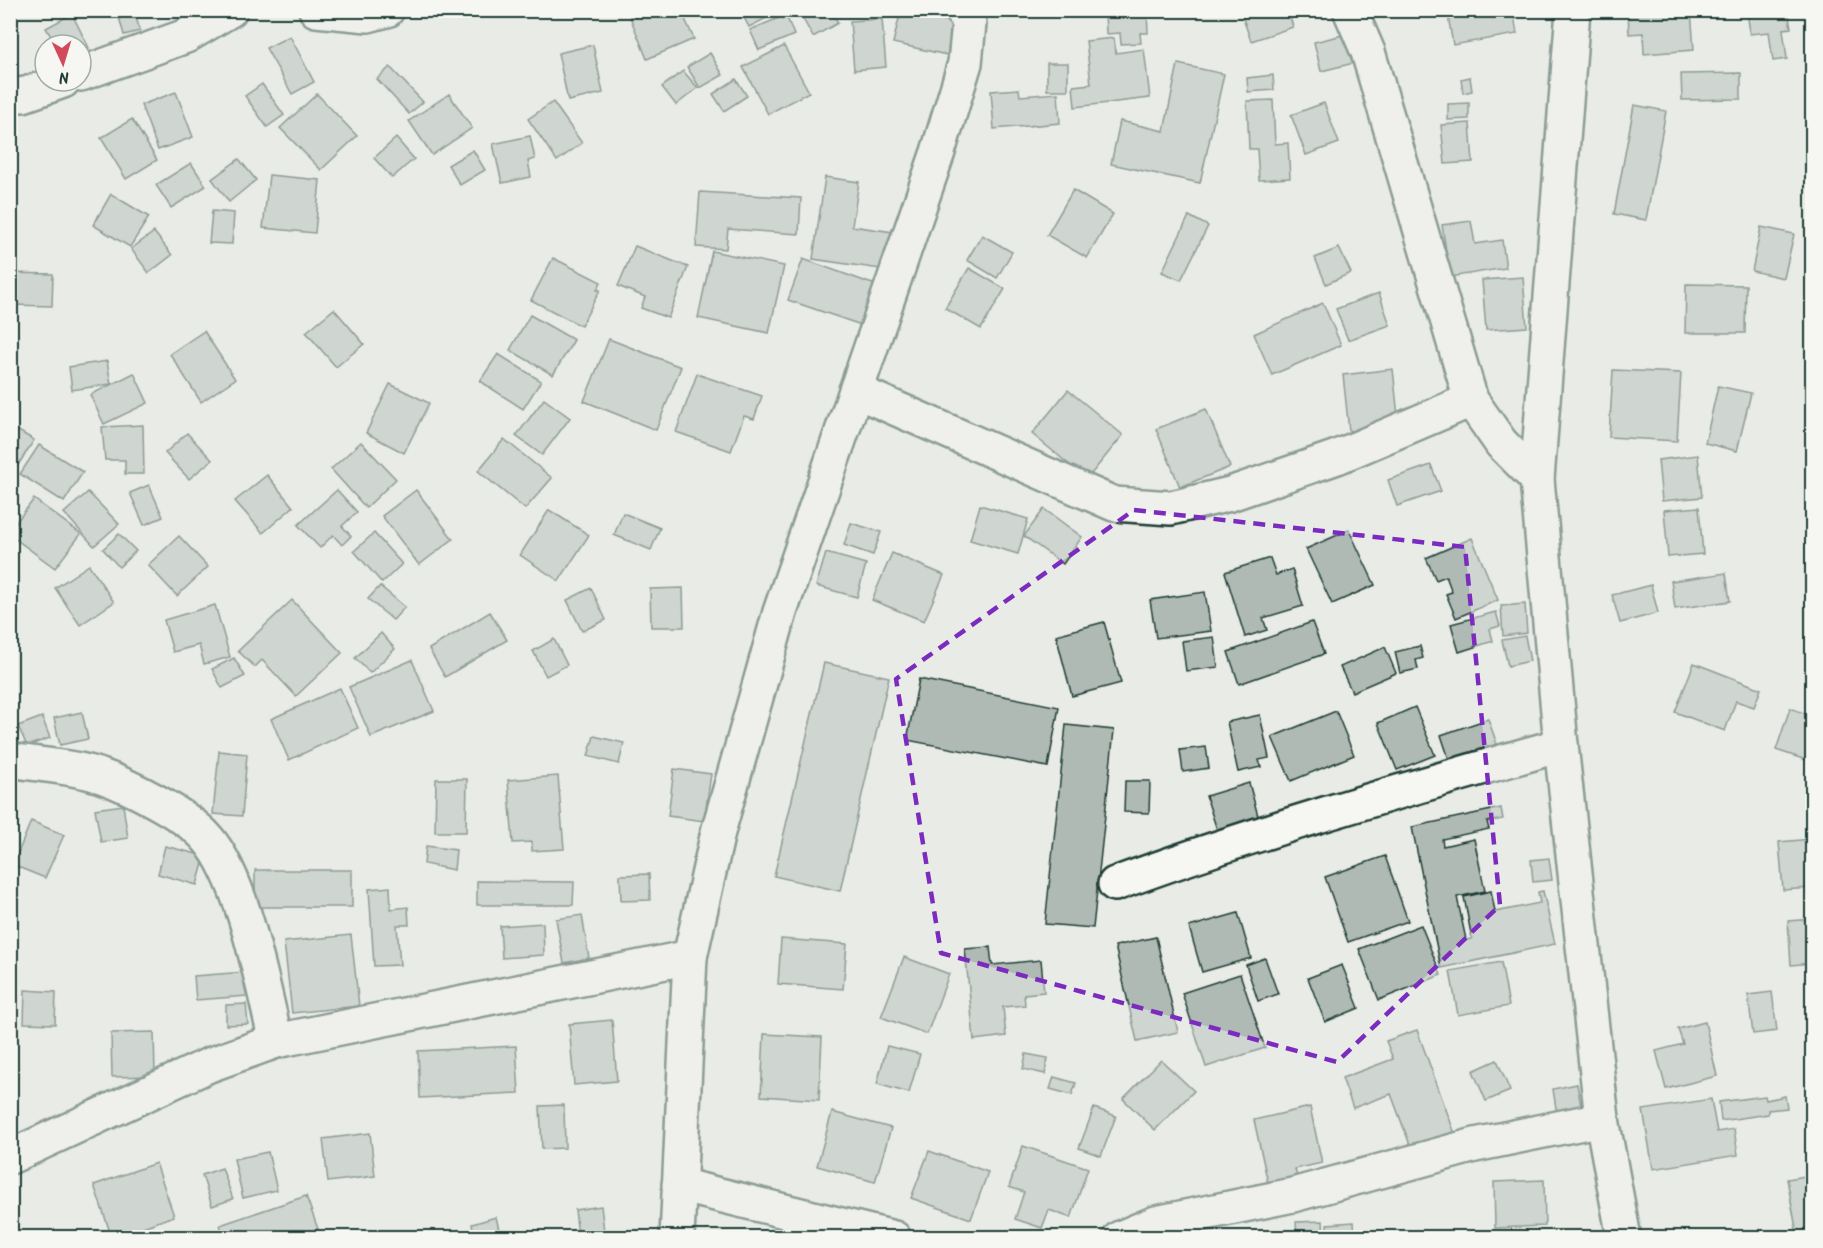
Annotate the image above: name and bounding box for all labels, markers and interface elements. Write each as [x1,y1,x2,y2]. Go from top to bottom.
north arrow [33,33,93,93]
text: N [58,64,70,89]

